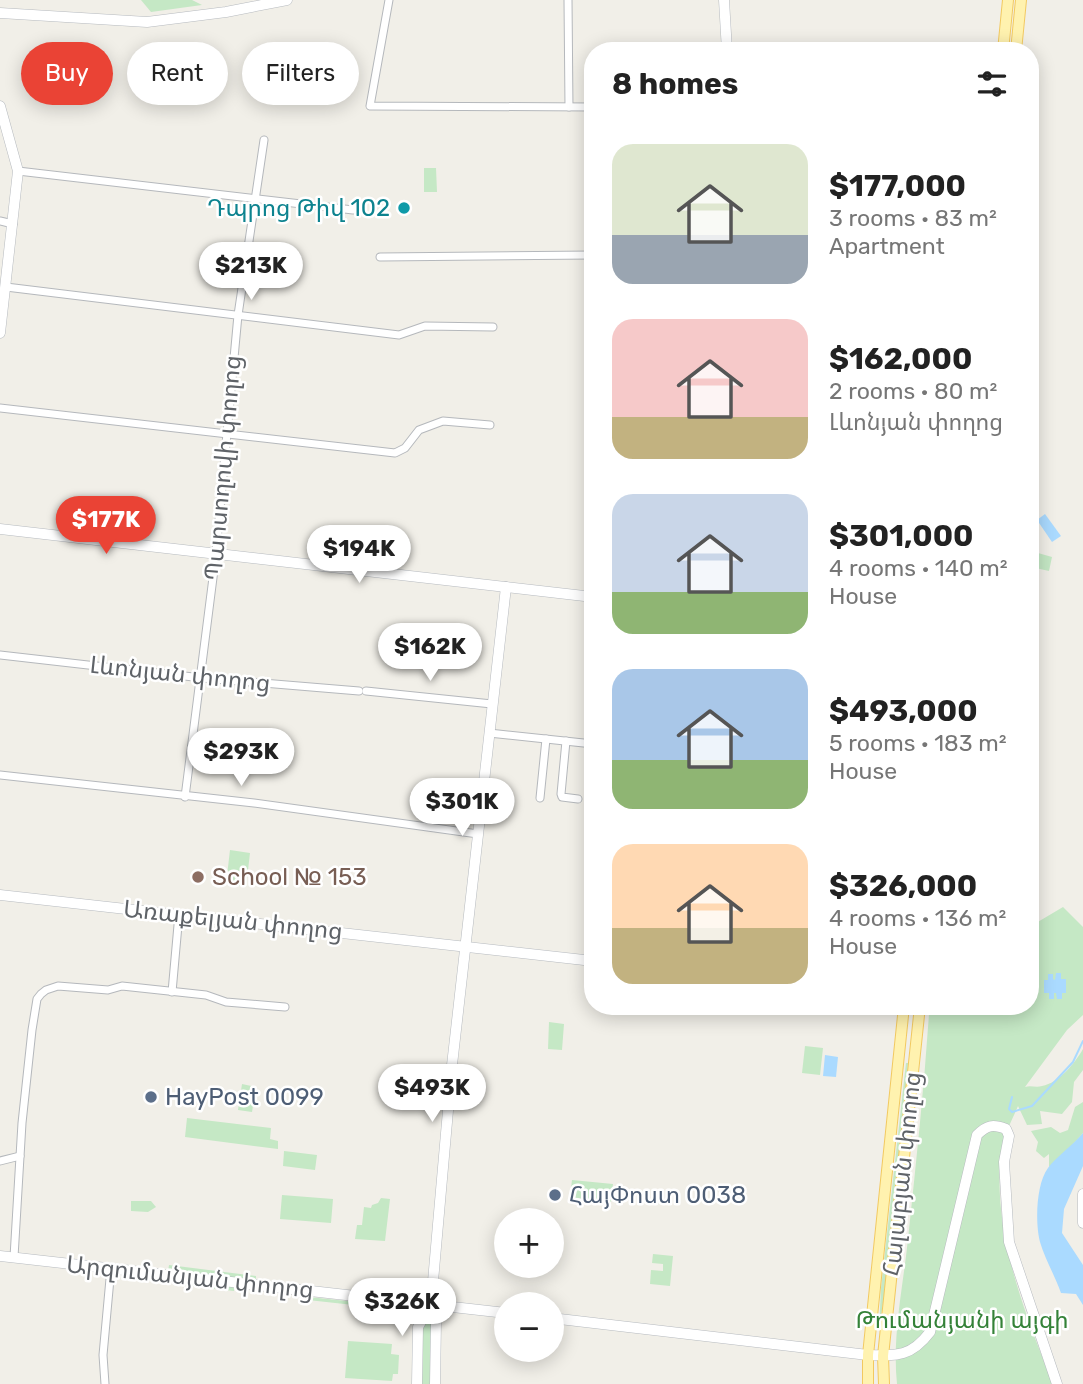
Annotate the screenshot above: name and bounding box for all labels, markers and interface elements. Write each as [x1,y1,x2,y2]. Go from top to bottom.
chip: Buy [21,42,113,105]
chip: Rent [127,42,228,105]
chip: Filters [242,42,359,105]
icon: filters [973,65,1011,103]
text: 8 homes [612,66,738,102]
text: $177,000 [829,168,966,204]
icon: home [668,172,752,256]
place label: Դպրոց Թիվ 102 [207,194,390,222]
marker: Դպրոց Թիվ 102 [396,200,412,216]
text: 3 rooms · 83 m² [829,204,997,232]
text: Apartment [829,232,945,260]
pin: $213K [202,243,300,302]
text: $213K [215,251,287,279]
text: $162,000 [829,341,972,377]
icon: home [668,347,752,431]
street label: Պարսողովի փողոց [199,354,247,582]
text: 2 rooms · 80 m² [829,377,997,405]
text: Լևոնյան փողոց [829,408,1003,436]
pin: $177K [57,496,155,556]
text: $177K [72,505,140,533]
text: $301,000 [829,518,973,554]
icon: home [668,522,752,606]
pin: $194K [310,526,408,585]
text: $194K [323,534,395,562]
text: 4 rooms · 140 m² [829,554,1008,582]
text: House [829,582,897,610]
pin: $162K [381,624,479,683]
text: $162K [394,632,466,660]
street label: Լևոնյան փողոց [88,651,272,697]
text: $493,000 [829,693,978,729]
icon: home [668,697,752,781]
pin: $293K [192,728,290,788]
text: 5 rooms · 183 m² [829,729,1006,757]
text: $293K [203,737,279,765]
text: House [829,757,897,785]
pin: $301K [413,778,511,838]
text: $301K [426,787,498,815]
place label: School № 153 [212,863,367,891]
text: $326,000 [829,868,977,904]
marker: School № 153 [190,869,206,885]
icon: home [668,872,752,956]
street label: Առաքելյան փողոց [122,895,344,945]
text: 4 rooms · 136 m² [829,904,1006,932]
text: House [829,932,897,960]
pin: $493K [383,1064,481,1124]
street label: Հալաբյան փողոց [877,1071,927,1277]
text: $493K [394,1073,470,1101]
place label: HayPost 0099 [165,1083,324,1111]
marker: HayPost 0099 [143,1089,159,1105]
place label: ՀայՓոստ 0038 [569,1181,746,1209]
marker: ՀայՓոստ 0038 [547,1187,563,1203]
map controls [494,1208,564,1362]
button: + [494,1208,564,1278]
street label: Արզումանյան փողոց [65,1250,315,1304]
pin: $326K [353,1278,451,1338]
text: $326K [364,1287,440,1315]
button: − [494,1292,564,1362]
park label: Թումանյանի այգի [855,1306,1069,1334]

